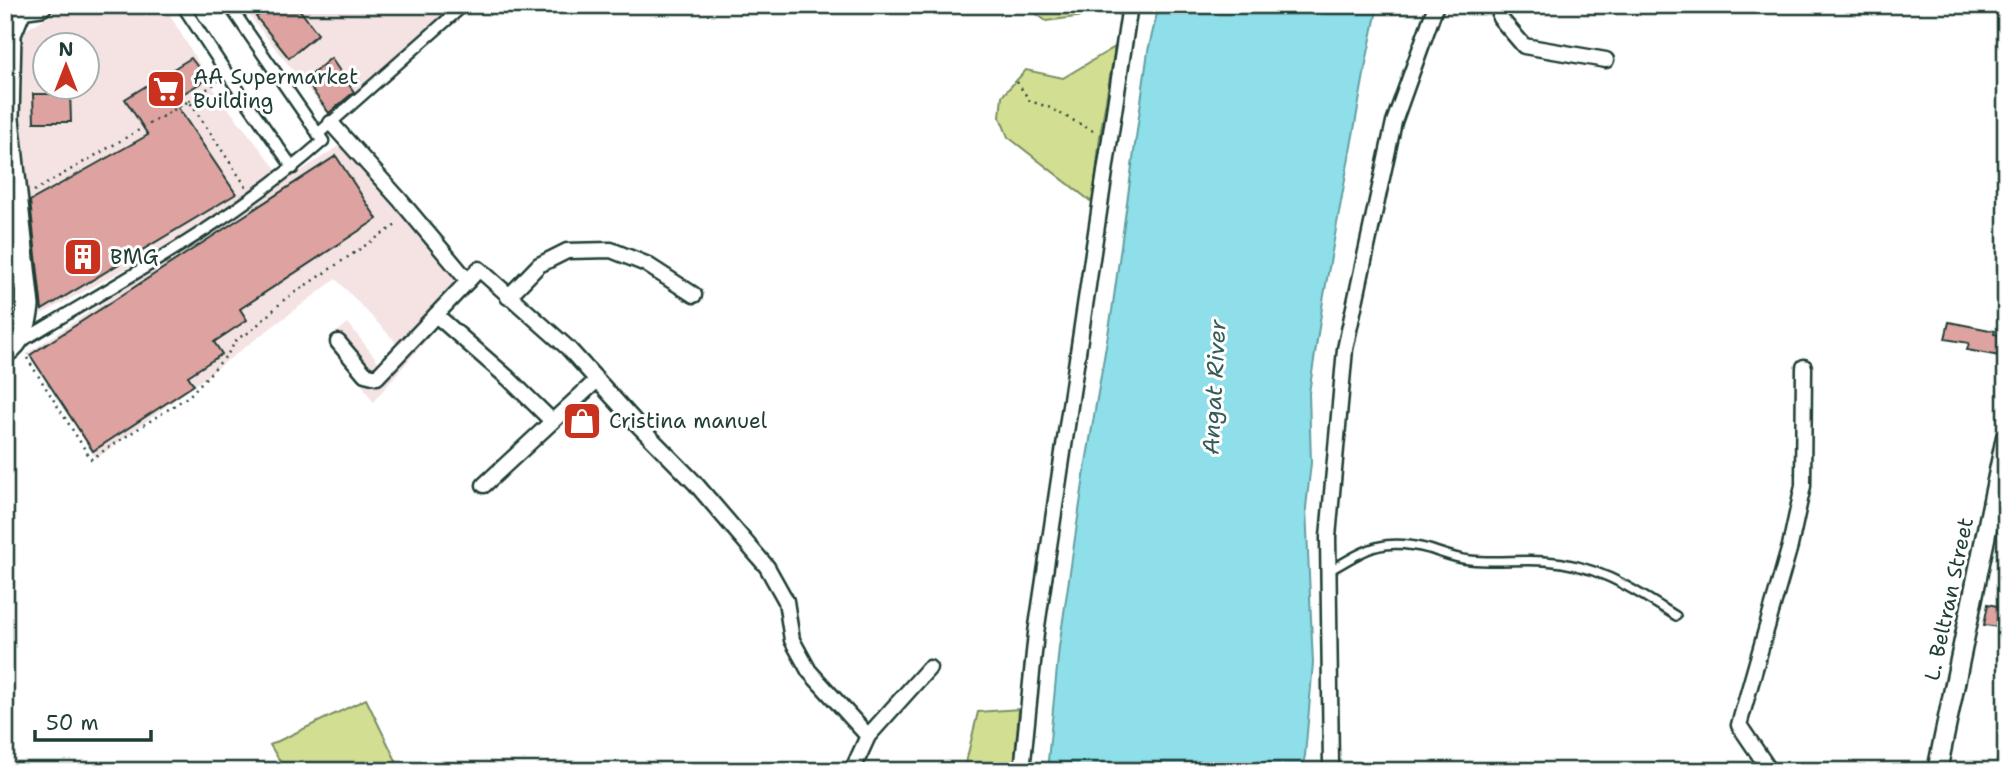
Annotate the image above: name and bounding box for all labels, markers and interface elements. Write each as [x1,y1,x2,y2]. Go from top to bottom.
north arrow [32,32,102,102]
text: N [58,37,74,62]
place label: AA Supermarket Building [193,63,358,115]
supermarket icon: AA Supermarket Building [145,68,187,110]
building icon: BMG [62,236,104,278]
place label: BMG [110,243,159,271]
water label: Angat River [1195,317,1233,455]
shop icon: Cristina manuel [561,400,603,442]
place label: Cristina manuel [609,407,768,435]
street label: L. Beltran Street [1918,515,1980,683]
scale bar [35,699,150,743]
text: 50 m [46,709,99,737]

